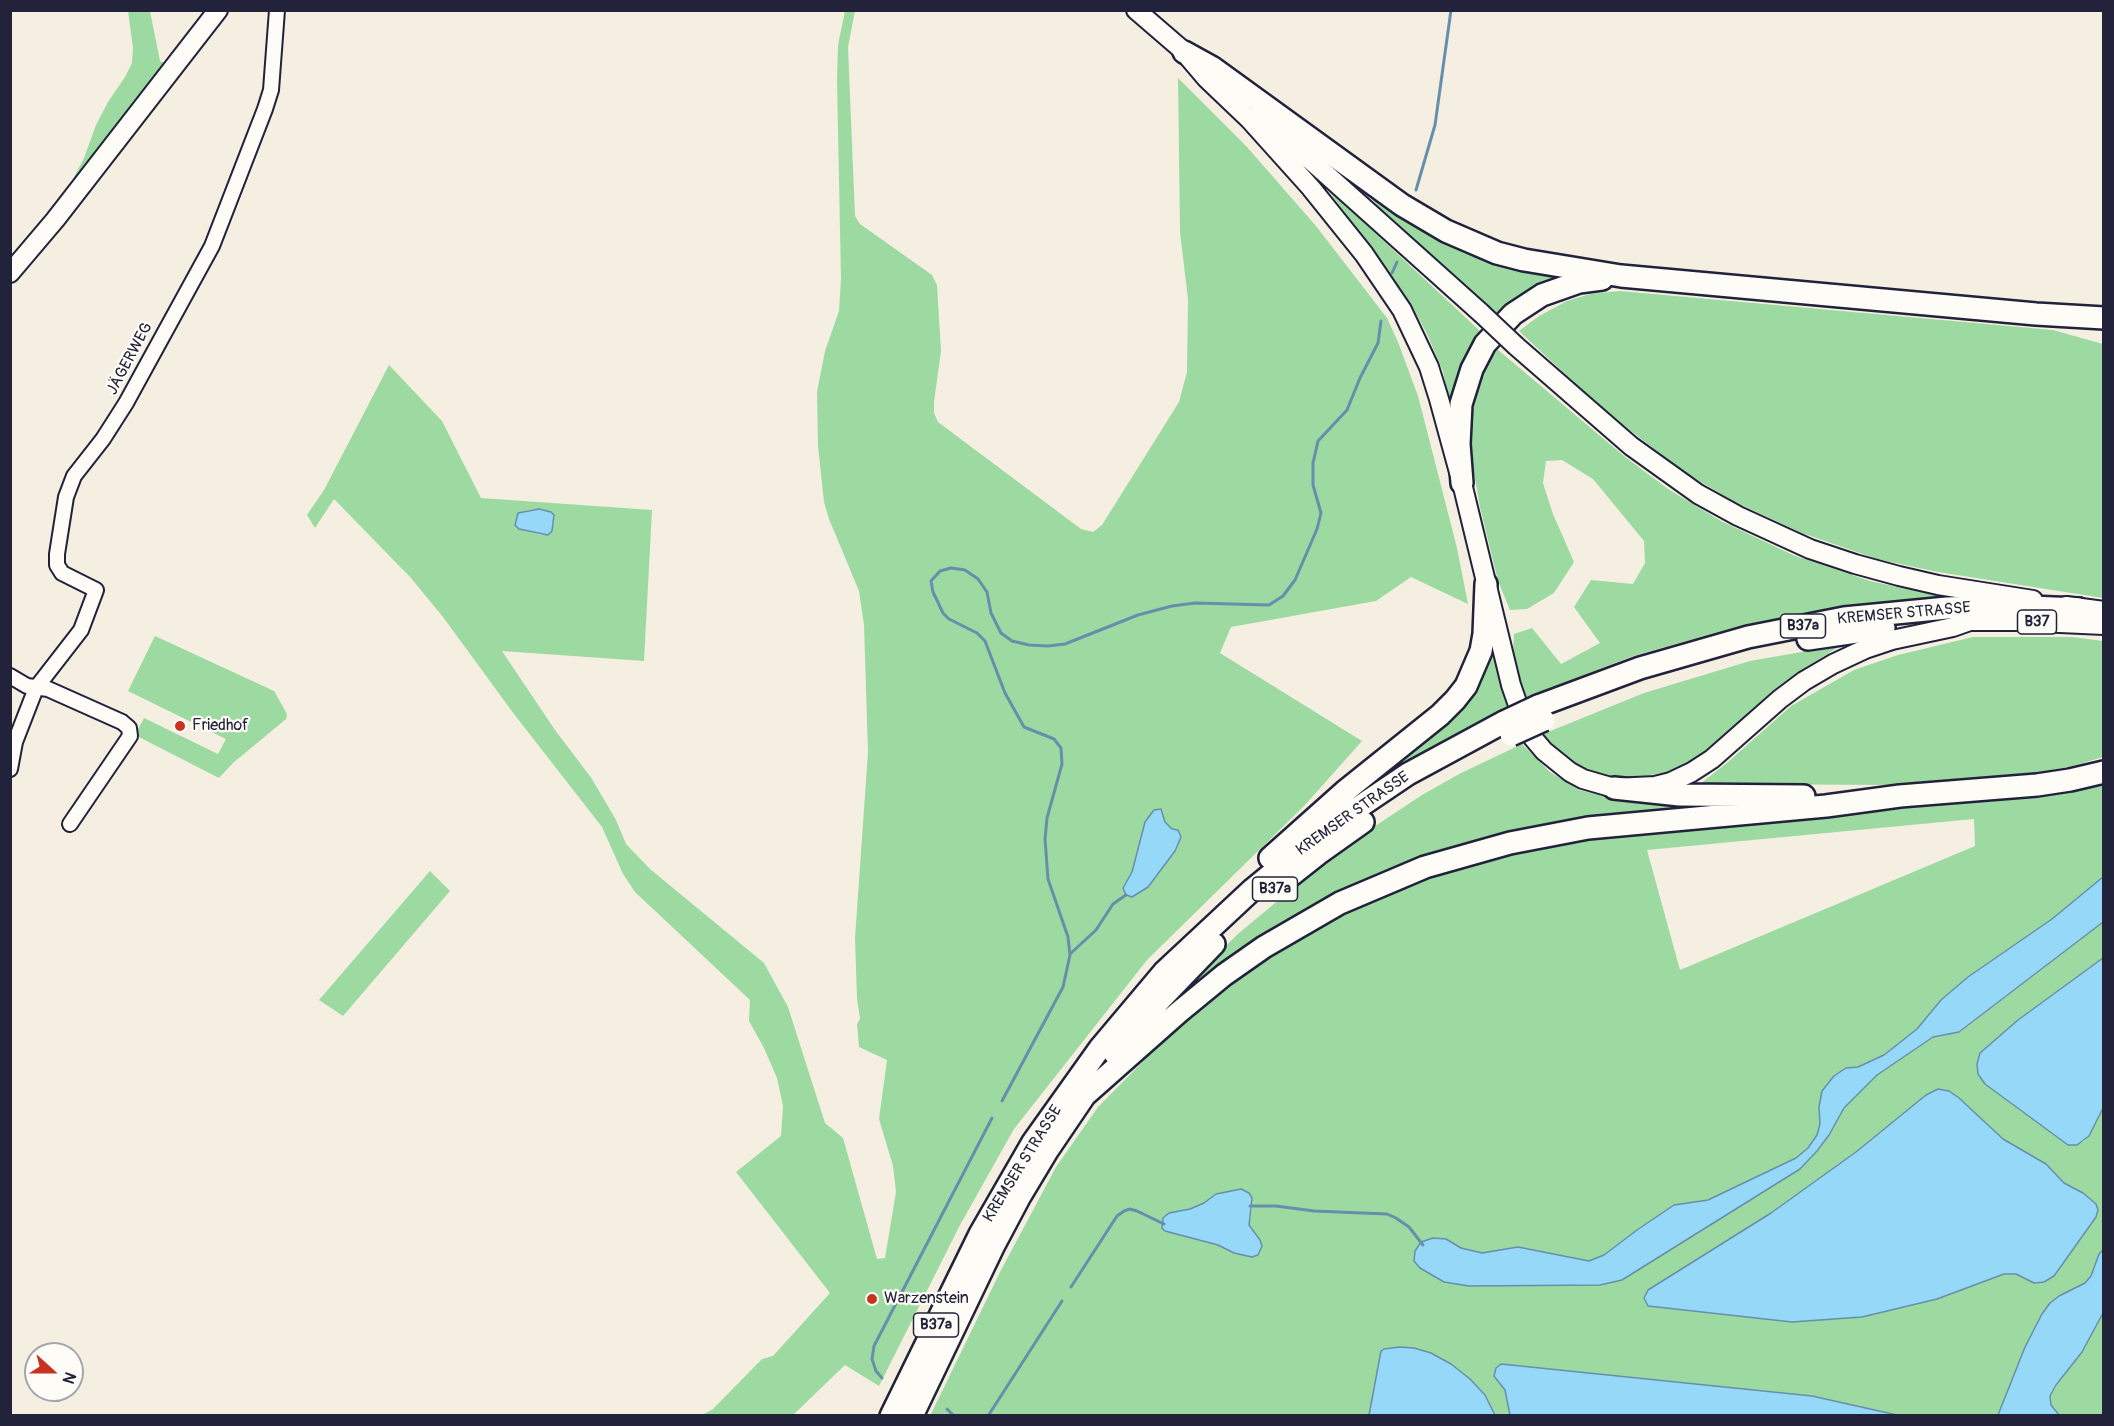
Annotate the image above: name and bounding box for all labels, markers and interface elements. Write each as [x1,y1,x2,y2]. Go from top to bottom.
street label: JÄGERWEG [103,320,157,398]
street label: KREMSER STRASSE [1836,599,1972,629]
road number: B37 [2018,610,2056,634]
road number: B37a [1780,614,1826,638]
place label: Friedhof [192,716,249,736]
marker: Friedhof [173,719,187,733]
street label: KREMSER STRASSE [1293,768,1413,860]
road number: B37a [1252,877,1298,901]
street label: KREMSER STRASSE [979,1102,1067,1226]
place label: Warzenstein [884,1289,969,1309]
marker: Warzenstein [865,1292,879,1306]
road number: B37a [914,1313,958,1337]
north arrow [24,1342,84,1402]
text: N [58,1369,80,1386]

